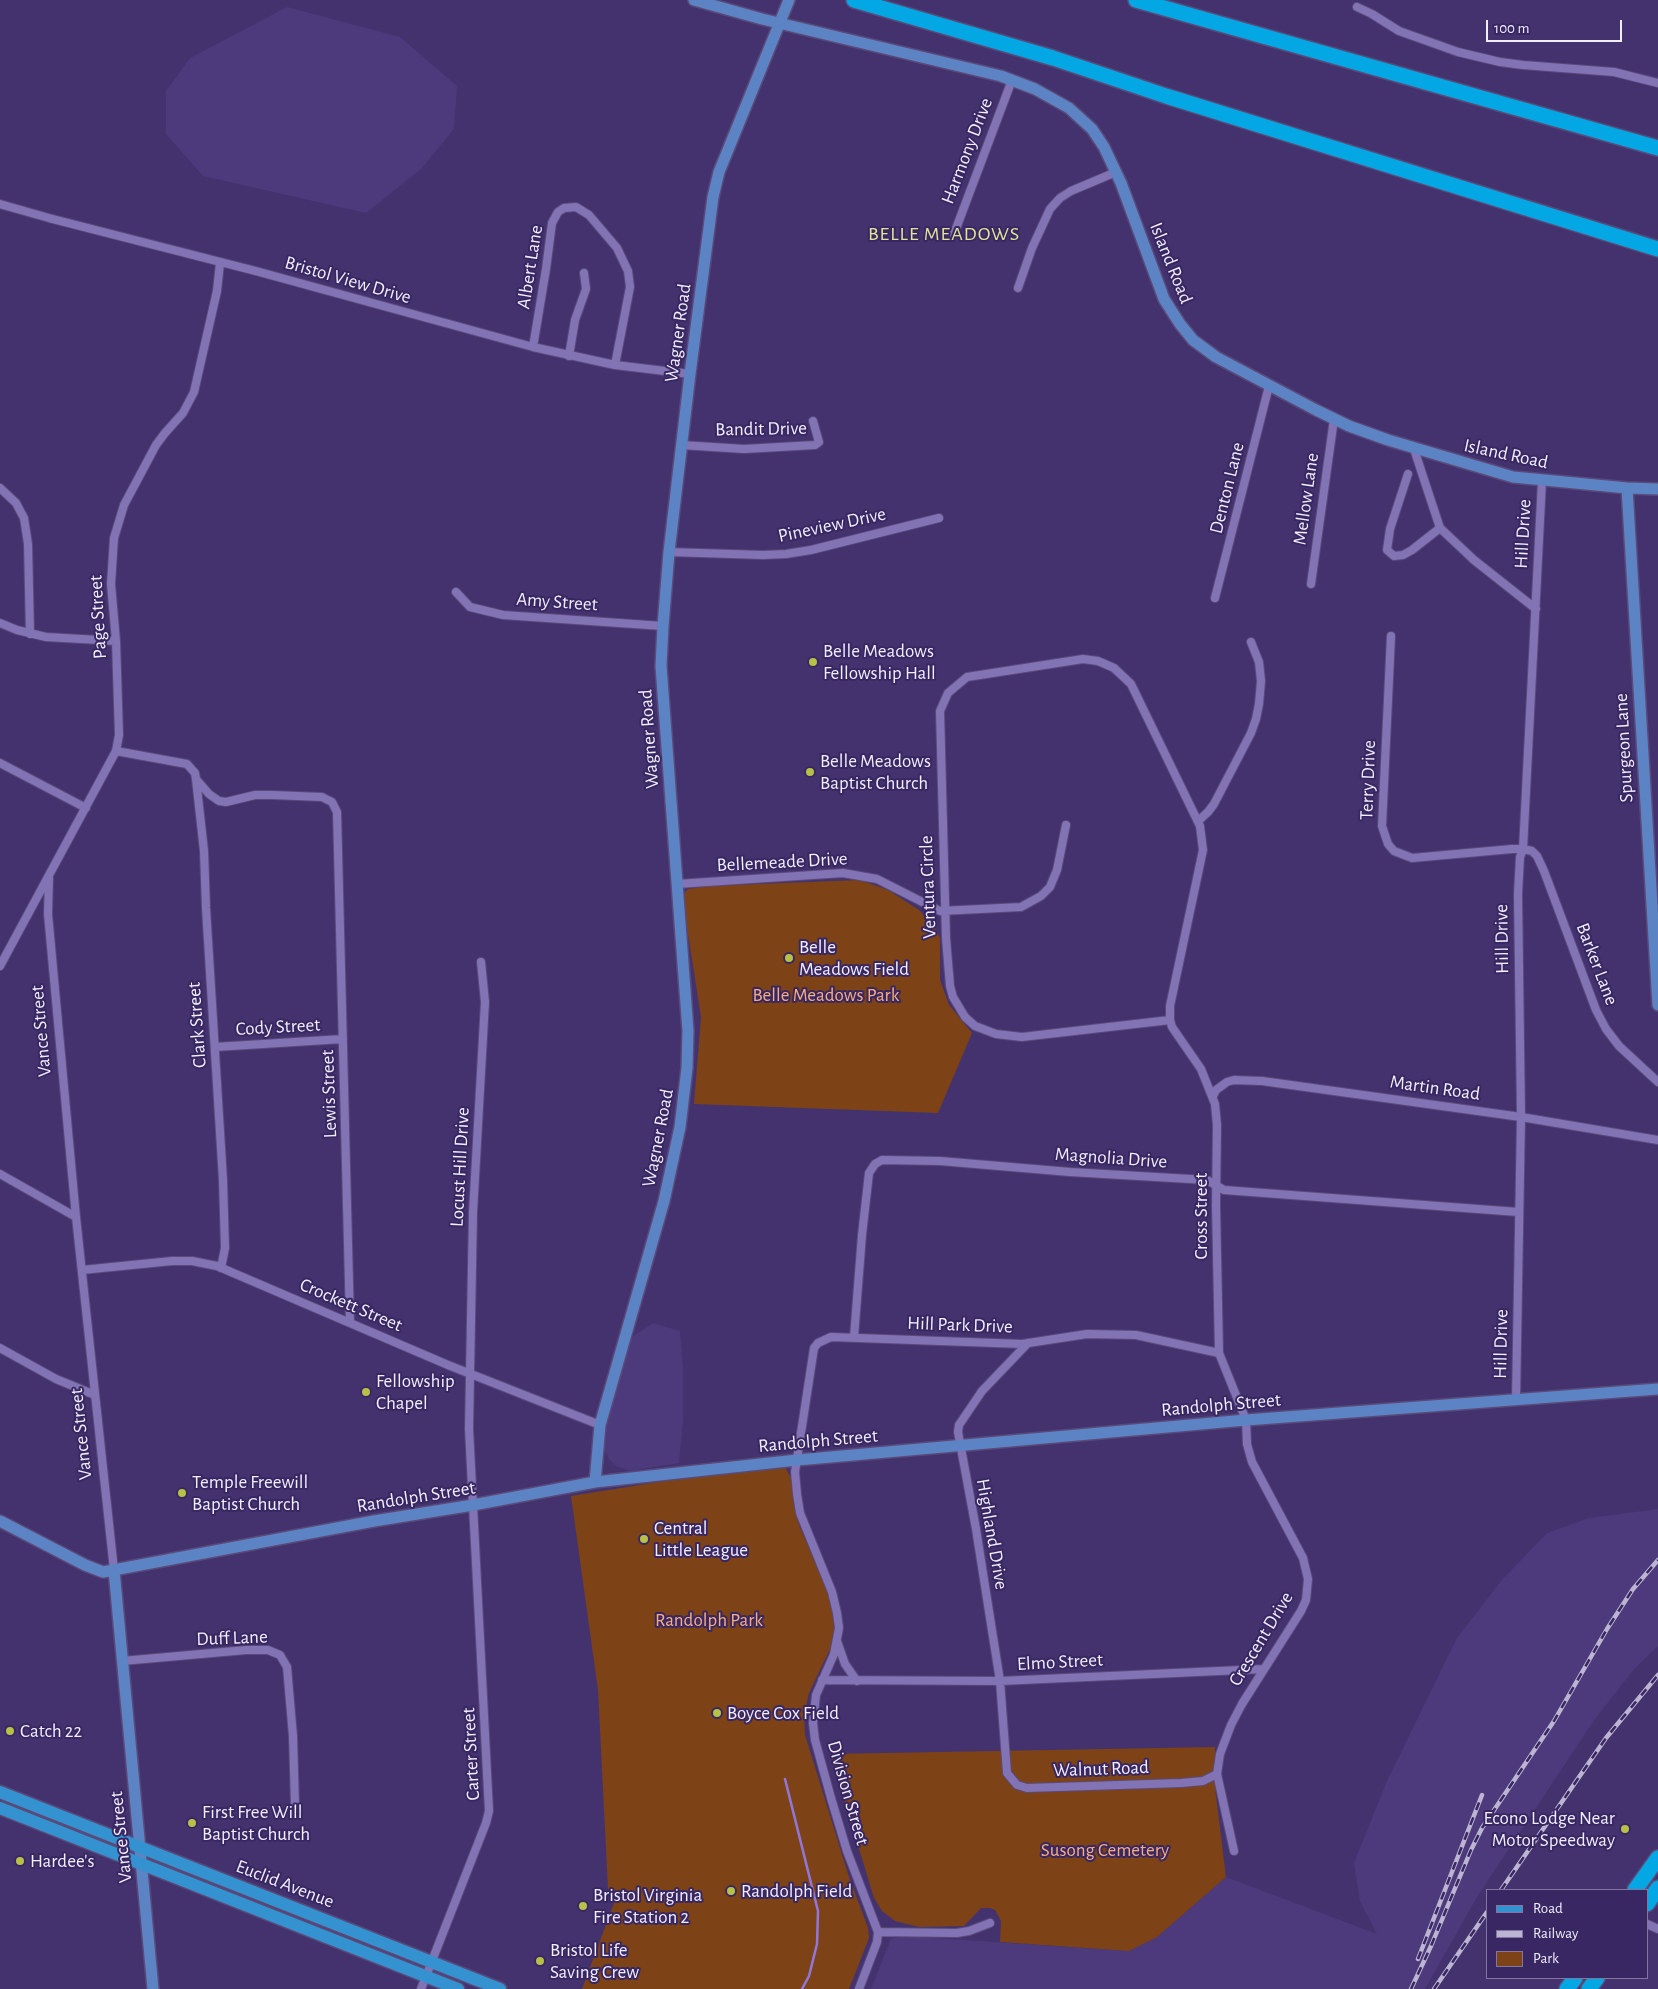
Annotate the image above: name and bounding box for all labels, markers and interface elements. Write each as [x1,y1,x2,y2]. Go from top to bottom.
scale bar [1488,10,1624,42]
text: 100 m [1494,21,1529,36]
street label: Harmony Drive [936,95,998,207]
street label: Island Road [1144,219,1198,307]
district label: BELLE MEADOWS [866,222,1022,246]
street label: Albert Lane [512,223,548,311]
street label: Bristol View Drive [282,251,414,309]
street label: Wagner Road [660,282,696,384]
street label: Bandit Drive [715,417,807,441]
street label: Island Road [1462,434,1550,474]
street label: Denton Lane [1205,440,1249,536]
street label: Mellow Lane [1288,451,1324,547]
street label: Hill Drive [1510,499,1536,569]
street label: Pineview Drive [776,502,888,548]
street label: Page Street [84,574,112,660]
street label: Amy Street [516,588,598,616]
place label: Belle Meadows Fellowship Hall [823,640,936,684]
marker: Belle Meadows Fellowship Hall [807,656,819,668]
street label: Wagner Road [634,689,664,789]
street label: Spurgeon Lane [1610,693,1638,803]
street label: Terry Drive [1355,740,1381,820]
place label: Belle Meadows Baptist Church [820,750,931,794]
marker: Belle Meadows Baptist Church [804,766,816,778]
street label: Ventura Circle [915,835,941,939]
street label: Bellemeade Drive [716,847,848,877]
street label: Hill Drive [1490,904,1514,974]
street label: Barker Lane [1571,920,1623,1008]
place label: Belle Meadows Field [799,936,909,980]
marker: Belle Meadows Field [783,952,795,964]
street label: Clark Street [183,981,211,1069]
street label: Vance Street [26,984,56,1078]
park label: Belle Meadows Park [753,984,899,1006]
street label: Cody Street [235,1013,321,1041]
street label: Lewis Street [316,1049,342,1139]
street label: Martin Road [1388,1070,1482,1106]
street label: Wagner Road [637,1087,679,1189]
street label: Locust Hill Drive [445,1107,475,1227]
street label: Magnolia Drive [1054,1143,1168,1173]
street label: Cross Street [1190,1173,1212,1259]
street label: Crockett Street [296,1273,406,1337]
street label: Hill Drive [1489,1309,1513,1379]
street label: Hill Park Drive [907,1312,1013,1338]
place label: Fellowship Chapel [376,1370,455,1414]
marker: Fellowship Chapel [360,1386,372,1398]
street label: Vance Street [65,1387,97,1481]
street label: Randolph Street [1160,1388,1282,1422]
street label: Randolph Street [757,1424,879,1458]
place label: Temple Freewill Baptist Church [192,1471,308,1515]
street label: Randolph Street [355,1476,477,1518]
street label: Highland Drive [971,1477,1013,1591]
marker: Temple Freewill Baptist Church [176,1487,188,1499]
place label: Central Little League [654,1517,748,1561]
marker: Central Little League [638,1533,650,1545]
street label: Crescent Drive [1224,1588,1298,1690]
park label: Randolph Park [655,1609,763,1631]
street label: Duff Lane [196,1625,268,1651]
street label: Elmo Street [1016,1648,1104,1676]
place label: Boyce Cox Field [727,1702,839,1724]
street label: Carter Street [457,1707,485,1801]
marker: Boyce Cox Field [711,1707,723,1719]
place label: Catch 22 [20,1720,82,1742]
marker: Catch 22 [4,1725,16,1737]
street label: Division Street [822,1738,874,1848]
street label: Walnut Road [1053,1756,1149,1782]
street label: Vance Street [105,1790,137,1884]
place label: First Free Will Baptist Church [202,1801,310,1845]
place label: Econo Lodge Near Motor Speedway [1484,1807,1615,1851]
marker: First Free Will Baptist Church [186,1817,198,1829]
marker: Econo Lodge Near Motor Speedway [1619,1823,1631,1835]
park label: Susong Cemetery [1041,1839,1169,1861]
place label: Hardee's [30,1850,94,1872]
marker: Hardee's [14,1855,26,1867]
street label: Euclid Avenue [233,1855,337,1913]
place label: Randolph Field [741,1880,852,1902]
place label: Bristol Virginia Fire Station 2 [593,1884,702,1928]
marker: Randolph Field [725,1885,737,1897]
legend [1486,1889,1648,1979]
marker: Bristol Virginia Fire Station 2 [577,1900,589,1912]
text: Road [1533,1901,1563,1916]
text: Railway [1533,1926,1578,1941]
place label: Bristol Life Saving Crew [550,1939,639,1983]
text: Park [1533,1951,1559,1966]
marker: Bristol Life Saving Crew [534,1955,546,1967]

